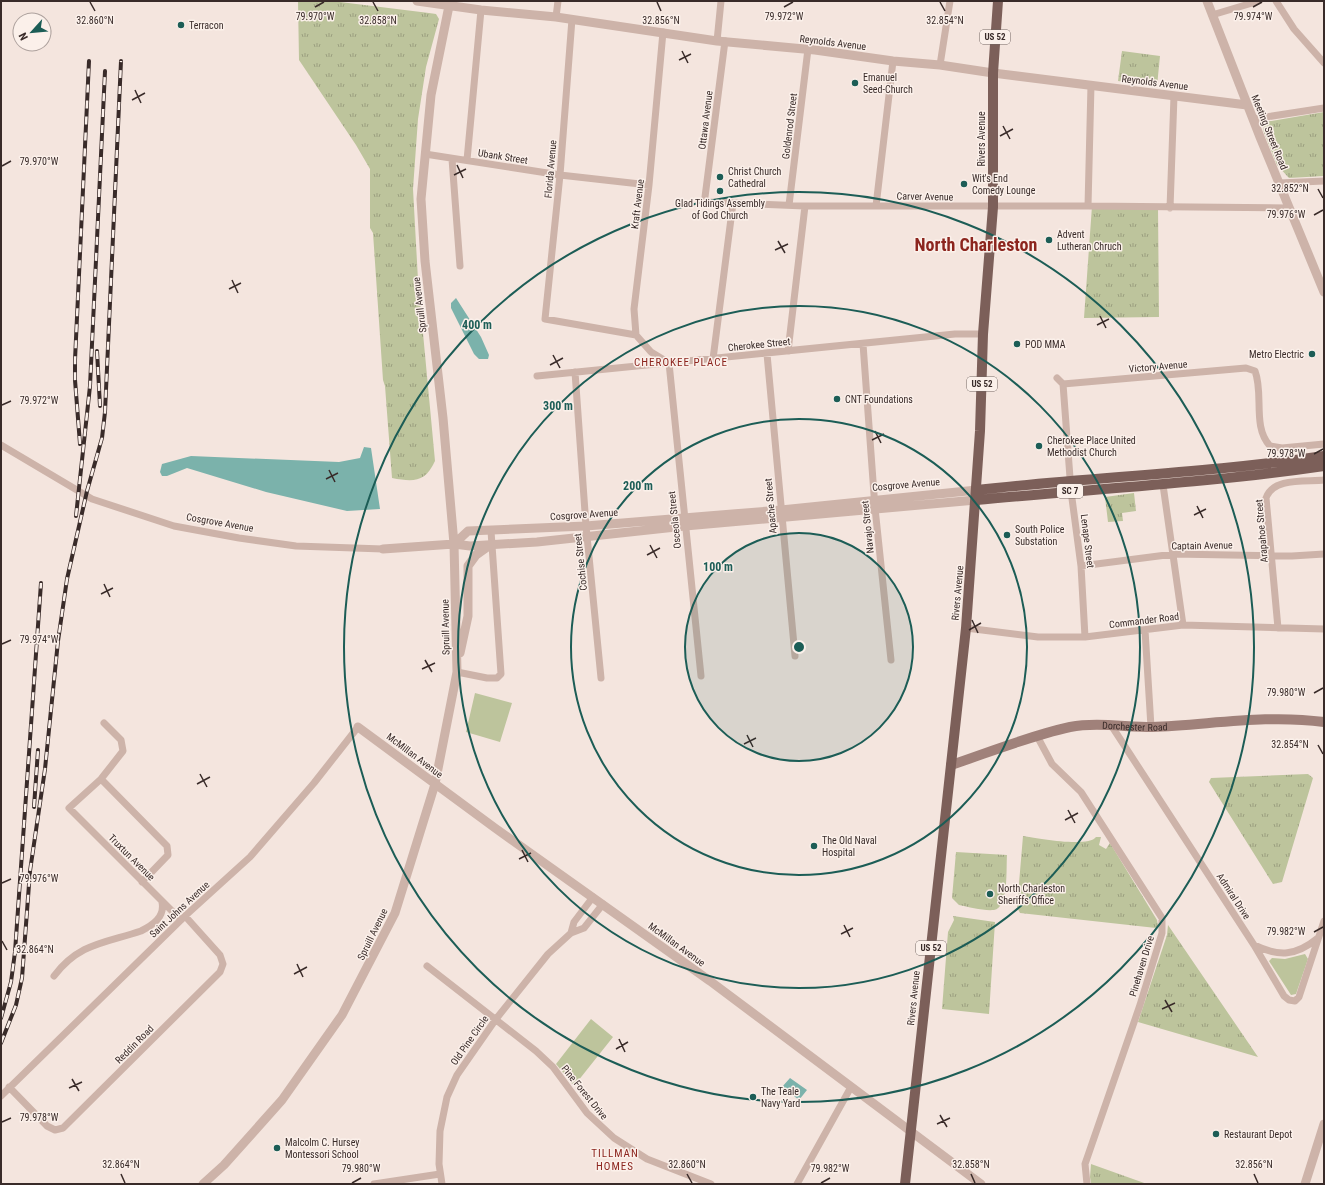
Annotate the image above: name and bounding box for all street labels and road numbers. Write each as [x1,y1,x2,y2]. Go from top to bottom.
road number: US 52 [980,30,1010,44]
street label: Reynolds Avenue [799,33,867,52]
street label: Reynolds Avenue [1121,73,1189,92]
street label: Ottawa Avenue [696,90,715,150]
street label: Goldenrod Street [780,92,799,160]
street label: Meeting Street Road [1249,93,1290,171]
street label: Rivers Avenue [976,111,987,167]
street label: Florida Avenue [542,139,559,199]
street label: Ubank Street [477,147,529,166]
street label: Kraft Avenue [629,178,646,230]
street label: Carver Avenue [897,191,954,202]
street label: Spruill Avenue [411,276,428,333]
street label: Cherokee Street [727,336,791,353]
street label: Victory Avenue [1128,358,1188,375]
road number: US 52 [967,377,997,391]
street label: Cosgrove Avenue [872,476,941,493]
street label: Apache Street [763,478,778,534]
road number: SC 7 [1057,484,1083,498]
street label: Osceola Street [666,491,683,549]
street label: Arapahoe Street [1253,499,1270,563]
street label: Navajo Street [859,500,876,554]
street label: Cosgrove Avenue [550,507,619,522]
street label: Cosgrove Avenue [185,511,255,534]
street label: Lenape Street [1079,513,1096,569]
street label: Cochise Street [572,533,589,591]
street label: Captain Avenue [1171,539,1233,552]
street label: Rivers Avenue [950,565,965,621]
street label: Spruill Avenue [440,599,451,655]
street label: Commander Road [1108,611,1180,630]
street label: Dorchester Road [1102,720,1168,733]
street label: McMillan Avenue [384,731,445,780]
street label: Truxtun Avenue [106,832,157,883]
street label: Admiral Drive [1215,871,1253,922]
street label: Saint Johns Avenue [147,879,212,940]
street label: Spruill Avenue [355,906,390,962]
street label: McMillan Avenue [646,920,707,969]
street label: Pinehaven Drive [1127,934,1156,998]
road number: US 52 [916,941,946,955]
street label: Rivers Avenue [905,970,922,1026]
street label: Old Pine Circle [448,1013,491,1067]
street label: Reddin Road [113,1023,156,1066]
street label: Pine Forest Drive [559,1063,610,1122]

